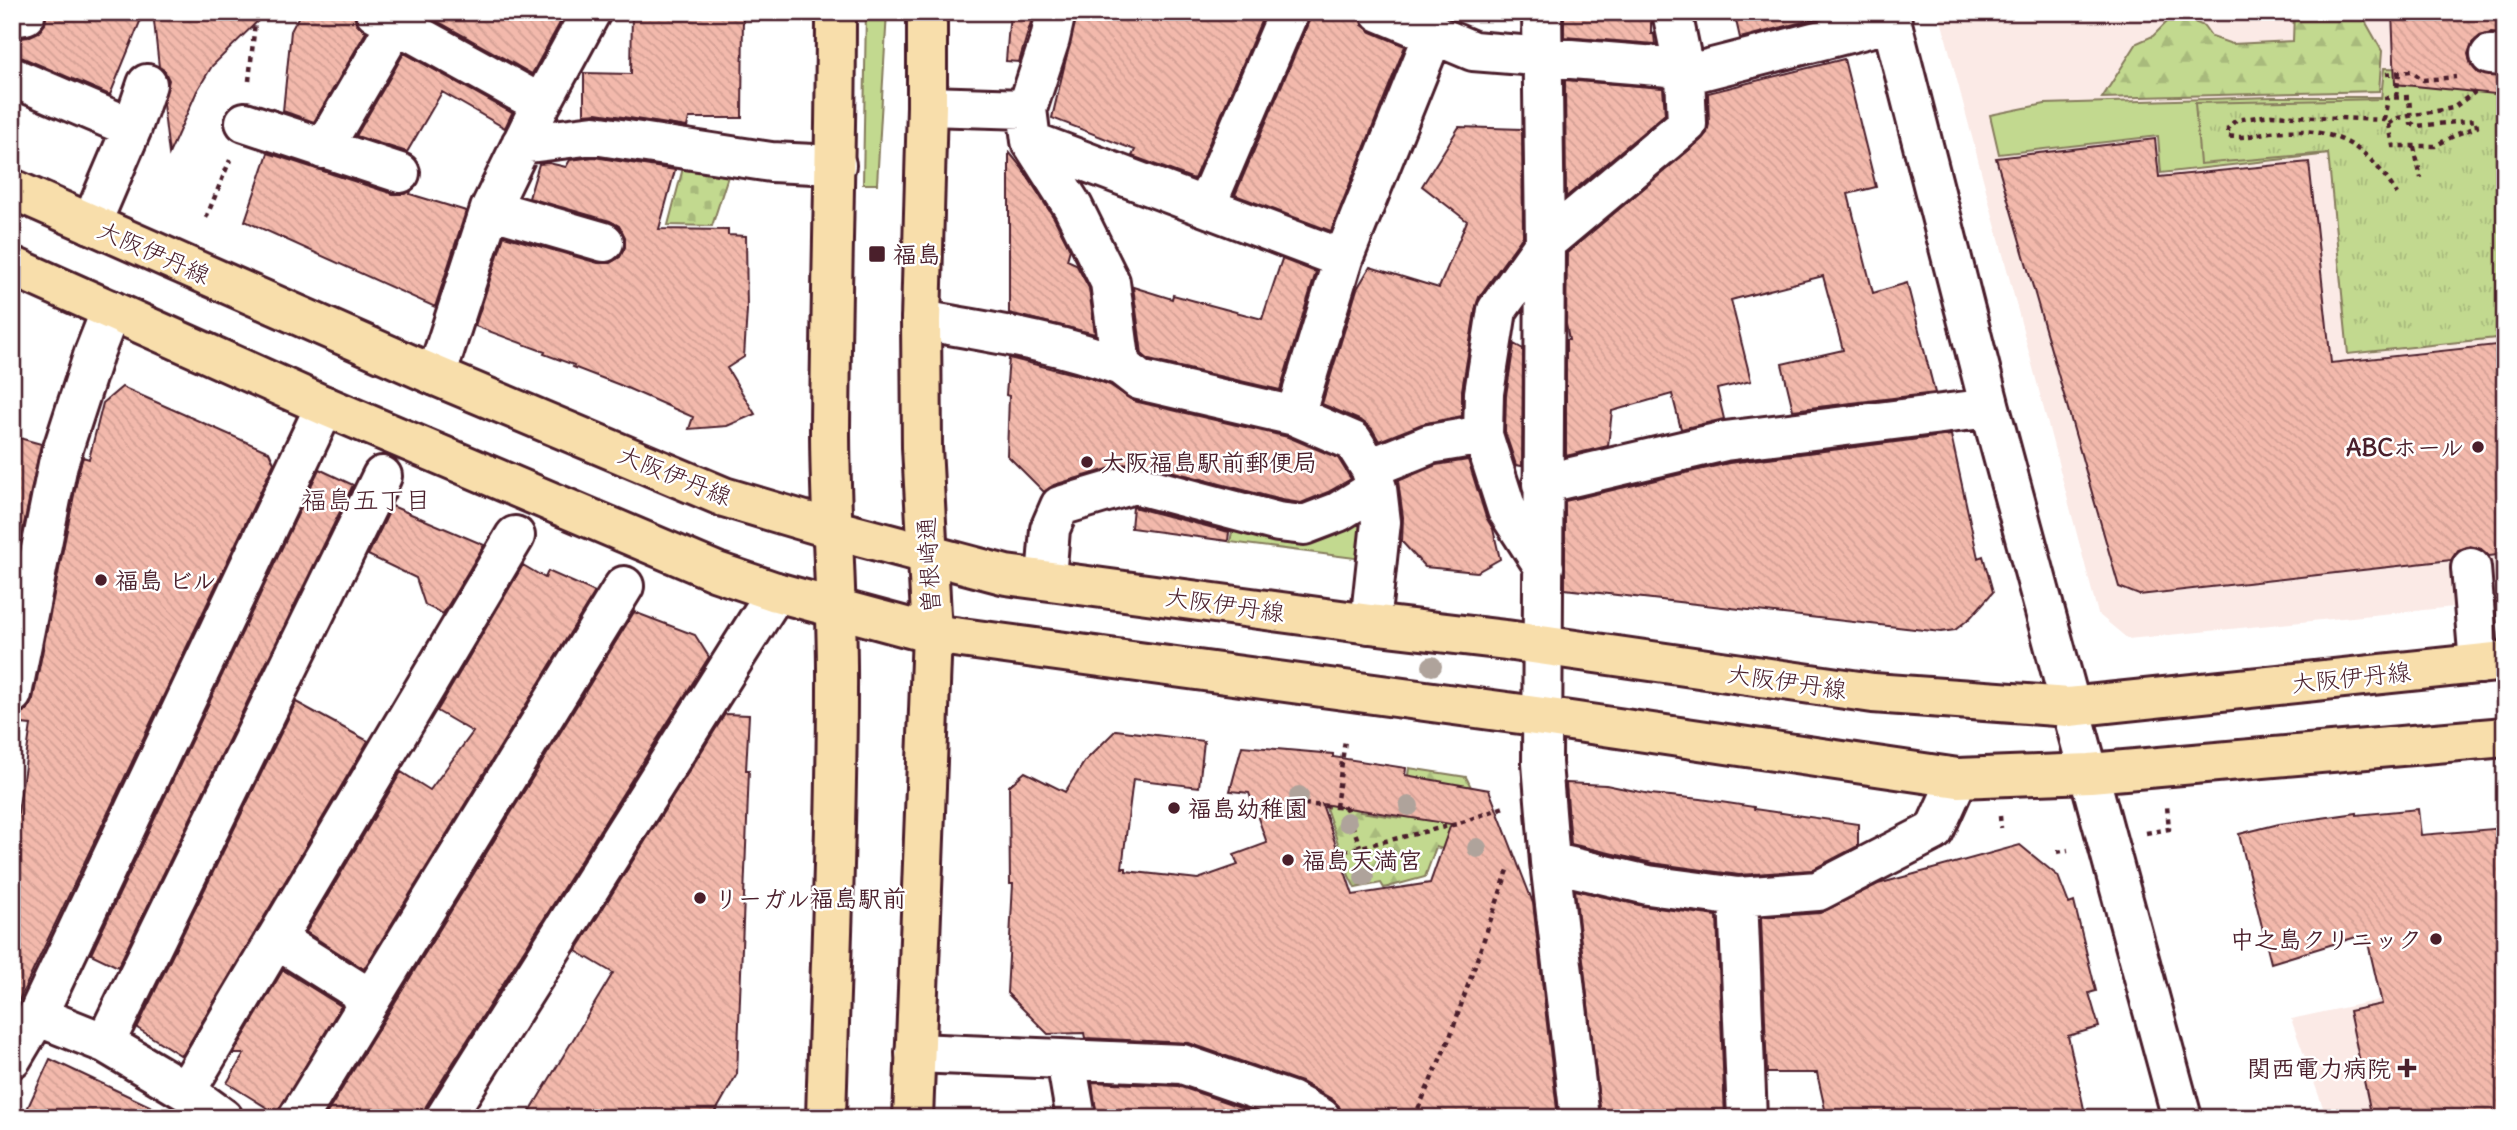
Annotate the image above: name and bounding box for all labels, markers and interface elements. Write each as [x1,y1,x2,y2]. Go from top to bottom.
street label: 大阪伊丹線 [93,214,215,290]
place label: 福島 [893,239,941,269]
marker: 福島 [867,244,887,264]
place label: ABCホール [2346,432,2464,462]
street label: 大阪伊丹線 [614,439,736,511]
marker: ABCホール [2470,439,2486,455]
place label: 大阪福島駅前郵便局 [1101,447,1317,477]
marker: 大阪福島駅前郵便局 [1079,454,1095,470]
district label: 福島五丁目 [301,483,431,516]
street label: 曽根崎通 [911,516,945,614]
place label: 福島 ビル [115,565,216,595]
marker: 福島 ビル [93,572,109,588]
street label: 大阪伊丹線 [1163,581,1287,627]
street label: 大阪伊丹線 [2290,656,2412,698]
street label: 大阪伊丹線 [1725,658,1849,704]
place label: 福島幼稚園 [1188,793,1308,823]
marker: 福島幼稚園 [1166,800,1182,816]
place label: 福島天満宮 [1302,845,1422,875]
marker: 福島天満宮 [1280,852,1296,868]
place label: リーガル福島駅前 [714,883,906,913]
marker: リーガル福島駅前 [692,890,708,906]
place label: 中之島クリニック [2230,924,2422,954]
marker: 中之島クリニック [2428,931,2444,947]
place label: 関西電力病院 [2247,1053,2391,1083]
marker: 関西電力病院 [2397,1058,2417,1078]

